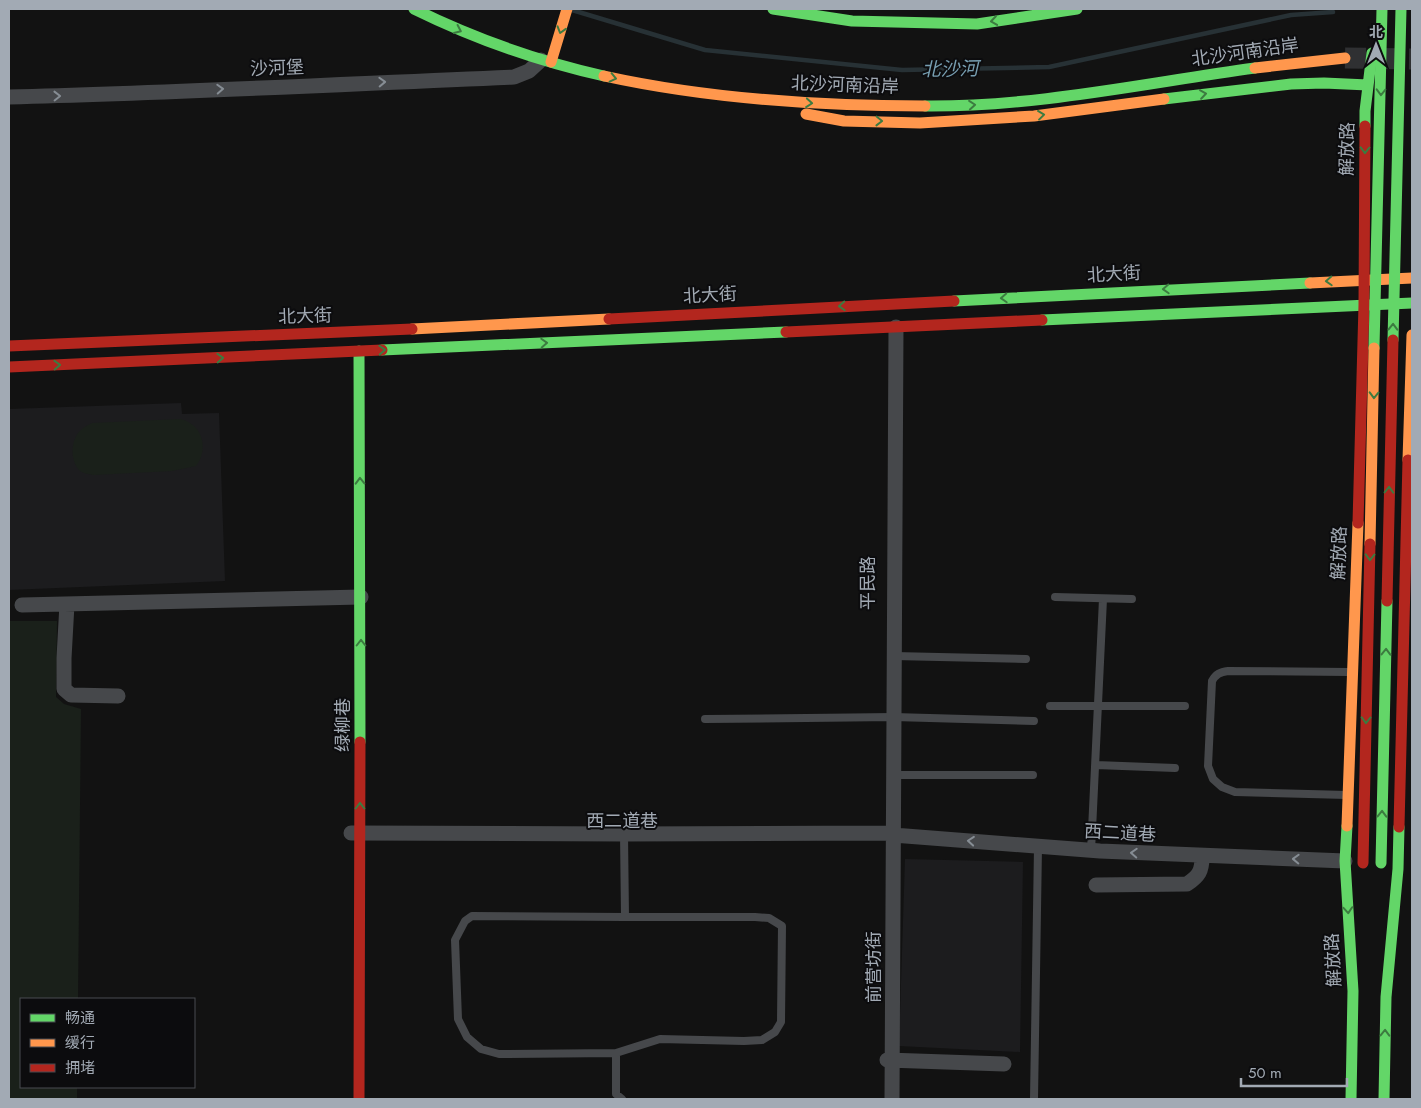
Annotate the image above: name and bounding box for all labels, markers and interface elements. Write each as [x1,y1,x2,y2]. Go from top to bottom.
one-way arrow [990,15,998,26]
north arrow [1351,20,1401,70]
text: 北 [1369,22,1383,42]
one-way arrow [453,23,462,33]
one-way arrow [556,25,566,33]
street label: 北沙河南沿岸 [1190,32,1300,72]
street label: 沙河堡 [250,54,304,82]
water label: 北沙河 [921,55,983,83]
street label: 北沙河南沿岸 [791,70,899,100]
one-way arrow [609,72,618,83]
one-way arrow [378,77,386,88]
one-way arrow [216,83,224,94]
one-way arrow [1198,89,1207,99]
one-way arrow [1375,89,1386,97]
one-way arrow [54,91,62,101]
one-way arrow [805,97,813,108]
one-way arrow [968,100,976,111]
one-way arrow [1038,110,1046,121]
one-way arrow [875,116,883,127]
street label: 解放路 [1334,122,1360,176]
one-way arrow [1360,146,1370,154]
street label: 北大街 [1086,260,1142,288]
one-way arrow [1324,275,1332,286]
street label: 北大街 [682,281,738,309]
one-way arrow [1162,284,1170,295]
one-way arrow [1000,292,1008,303]
one-way arrow [837,301,845,311]
street label: 北大街 [278,302,332,330]
one-way arrow [1388,323,1398,330]
one-way arrow [541,337,549,348]
one-way arrow [378,345,386,356]
one-way arrow [216,352,224,363]
one-way arrow [54,359,62,370]
one-way arrow [1369,392,1379,399]
one-way arrow [355,476,365,484]
one-way arrow [1384,485,1395,493]
street label: 解放路 [1325,526,1353,580]
one-way arrow [1365,554,1375,562]
street label: 平民路 [855,556,881,610]
one-way arrow [356,639,366,646]
one-way arrow [1380,648,1391,656]
street label: 绿柳巷 [330,698,356,752]
one-way arrow [1361,716,1372,724]
one-way arrow [355,801,365,809]
street label: 西二道巷 [586,808,658,834]
one-way arrow [1377,810,1387,818]
street label: 西二道巷 [1083,818,1157,848]
one-way arrow [967,836,975,847]
one-way arrow [1129,848,1137,859]
one-way arrow [1292,854,1300,865]
one-way arrow [1342,906,1353,914]
street label: 前营坊街 [861,931,887,1003]
street label: 解放路 [1319,932,1347,988]
legend [20,998,195,1088]
text: 畅通 [65,1007,95,1029]
one-way arrow [1380,1029,1390,1036]
text: 缓行 [65,1032,95,1054]
scale bar [1241,1056,1347,1088]
text: 拥堵 [65,1057,95,1079]
text: 50 m [1248,1062,1282,1084]

